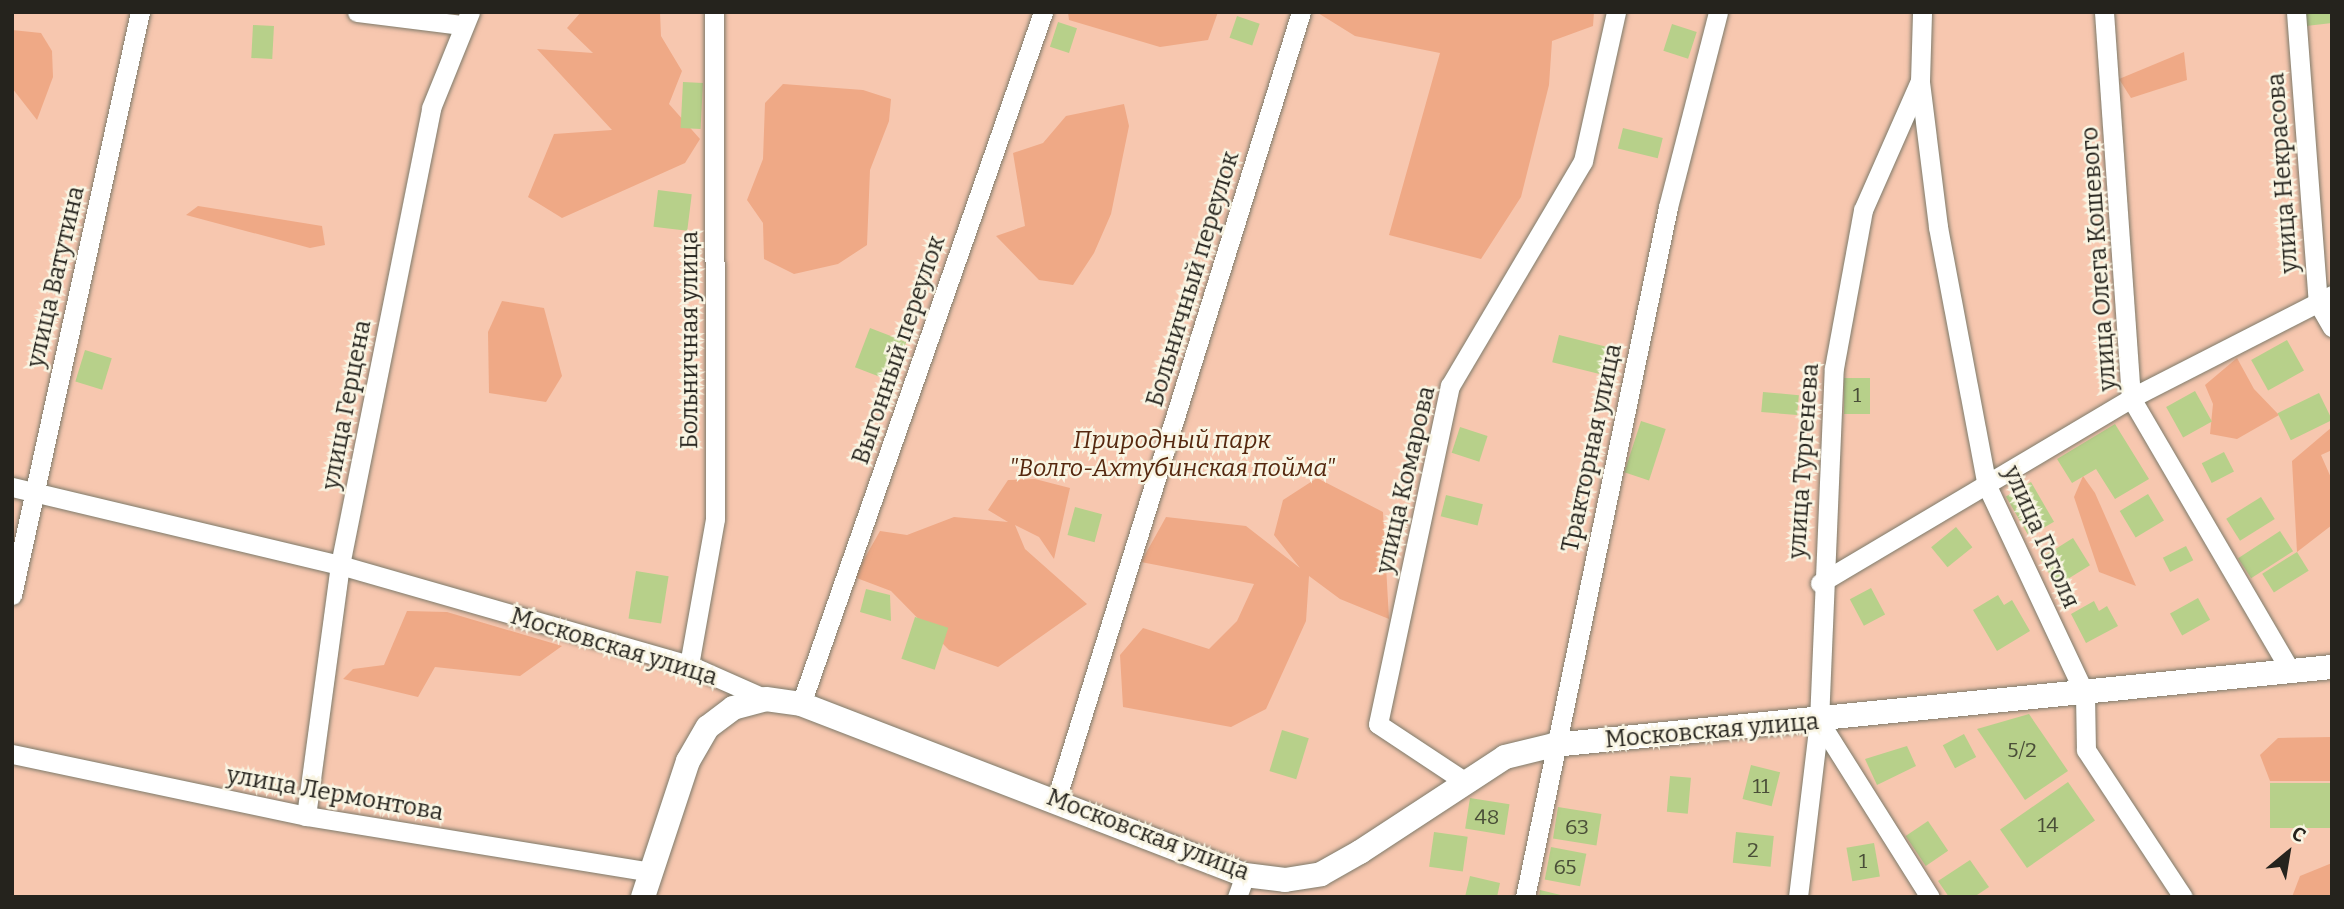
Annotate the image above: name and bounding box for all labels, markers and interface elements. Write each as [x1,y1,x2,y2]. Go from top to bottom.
street label: улица Некрасова [2262,72,2304,274]
street label: улица Олега Кошевого [2075,126,2123,392]
street label: Больничный переулок [1140,148,1246,410]
street label: улица Ватутина [21,184,91,370]
street label: Больничная улица [676,231,704,449]
street label: Выгонный переулок [846,232,952,468]
street label: улица Герцена [316,318,378,492]
street label: Тракторная улица [1556,341,1628,555]
street label: улица Тургенева [1783,362,1825,560]
house number: 1 [1853,382,1861,408]
street label: улица Комарова [1370,384,1442,576]
park label: Природный парк "Волго-Ахтубинская пойма" [1009,427,1335,483]
street label: улица Гоголя [1997,461,2085,613]
street label: Московская улица [507,602,721,692]
street label: Московская улица [1604,707,1820,755]
house number: 5/2 [2007,737,2037,763]
street label: улица Лермонтова [224,761,446,827]
house number: 11 [1752,773,1770,799]
street label: Московская улица [1043,783,1253,887]
house number: 48 [1475,804,1499,830]
house number: 14 [2038,812,2058,838]
house number: 63 [1565,814,1589,840]
north arrow [2253,818,2323,888]
text: С [2288,821,2310,847]
house number: 2 [1747,837,1759,863]
house number: 1 [1859,848,1867,874]
house number: 65 [1553,854,1577,880]

